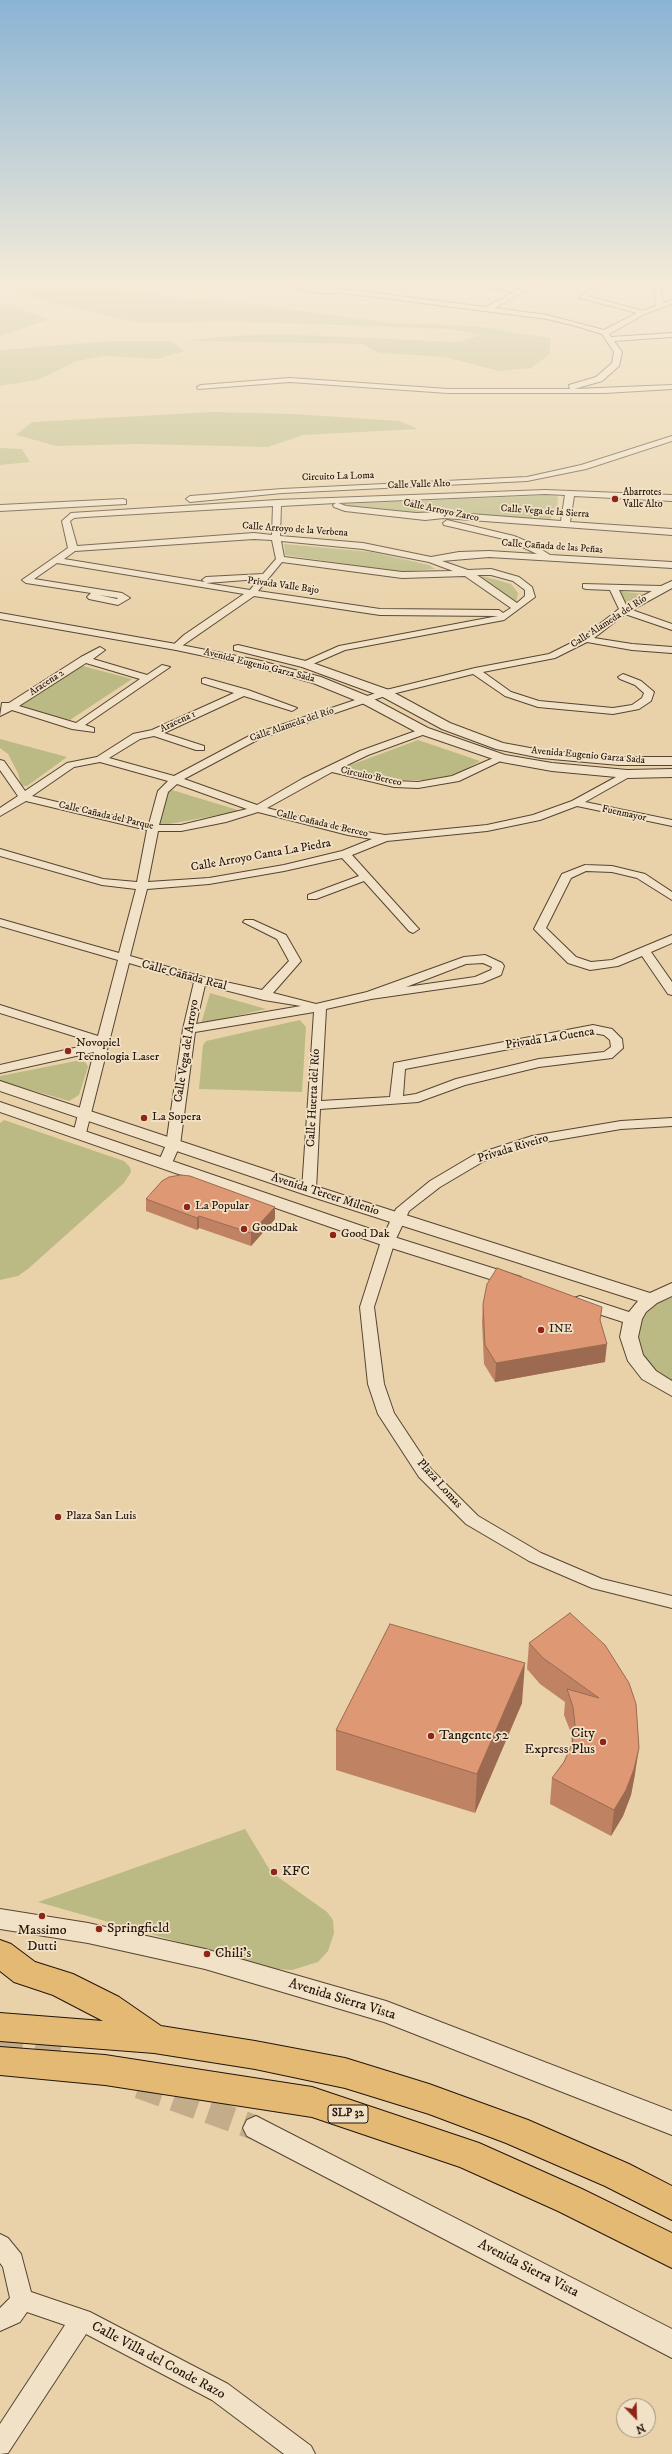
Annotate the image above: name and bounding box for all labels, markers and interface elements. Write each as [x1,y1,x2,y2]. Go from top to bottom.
street label: Circuito La Loma [302,470,374,484]
street label: Calle Valle Alto [387,478,451,492]
place label: Abarrotes Valle Alto [623,487,663,510]
marker: Abarrotes Valle Alto [610,494,620,504]
street label: Calle Arroyo Zarco [402,497,480,525]
street label: Calle Vega de la Sierra [500,503,590,521]
street label: Calle Arroyo de la Verbena [242,520,348,540]
street label: Calle Cañada de las Peñas [501,537,603,557]
street label: Privada Valle Bajo [246,575,320,597]
street label: Calle Alameda del Río [569,593,649,651]
street label: Avenida Eugenio Garza Sada [202,646,316,686]
street label: Aracena 2 [27,667,67,699]
street label: Calle Alameda del Río [248,705,336,745]
street label: Aracena 1 [158,709,198,735]
street label: Avenida Eugenio Garza Sada [531,745,645,767]
street label: Circuito Berceo [339,765,403,789]
street label: Calle Cañada del Parque [57,799,155,833]
street label: Fuenmayor [601,803,647,825]
street label: Calle Cañada de Berceo [275,808,369,840]
street label: Calle Arroyo Canta La Piedra [190,837,332,875]
street label: Calle Cañada Real [140,958,228,994]
street label: Calle Vega del Arroyo [172,998,202,1104]
street label: Privada La Cuenca [504,1025,596,1053]
place label: Novopiel Tecnologia Laser [76,1037,159,1065]
marker: Novopiel Tecnologia Laser [63,1046,73,1056]
street label: Calle Huerta del Río [304,1048,324,1148]
place label: La Sopera [152,1111,201,1125]
marker: La Sopera [139,1113,149,1123]
street label: Privada Riveiro [476,1131,550,1167]
street label: Avenida Tercer Milenio [269,1171,381,1219]
place label: La Popular [195,1200,249,1214]
marker: La Popular [182,1202,192,1212]
place label: GoodDak [252,1222,298,1236]
marker: GoodDak [239,1224,249,1234]
place label: Good Dak [341,1228,390,1242]
marker: Good Dak [328,1230,338,1240]
place label: INE [549,1323,572,1337]
marker: INE [536,1325,546,1335]
street label: Plaza Lomas [413,1456,465,1512]
place label: Plaza San Luis [66,1510,136,1524]
marker: Plaza San Luis [53,1512,63,1522]
place label: City Express Plus [524,1726,595,1758]
place label: Tangente 52 [439,1728,509,1744]
marker: Tangente 52 [426,1731,436,1741]
marker: City Express Plus [598,1737,608,1747]
place label: KFC [282,1864,310,1880]
marker: KFC [269,1867,279,1877]
marker: Massimo Dutti [37,1911,47,1921]
place label: Springfield [107,1921,169,1937]
place label: Massimo Dutti [18,1923,66,1956]
marker: Springfield [94,1924,104,1934]
place label: Chili's [215,1946,251,1962]
marker: Chili's [202,1949,212,1959]
street label: Avenida Sierra Vista [286,1976,398,2024]
road number: SLP 32 [328,2105,368,2123]
street label: Avenida Sierra Vista [475,2236,581,2302]
street label: Calle Villa del Conde Razo [88,2319,228,2403]
north arrow [616,2398,656,2438]
text: N [633,2420,647,2436]

